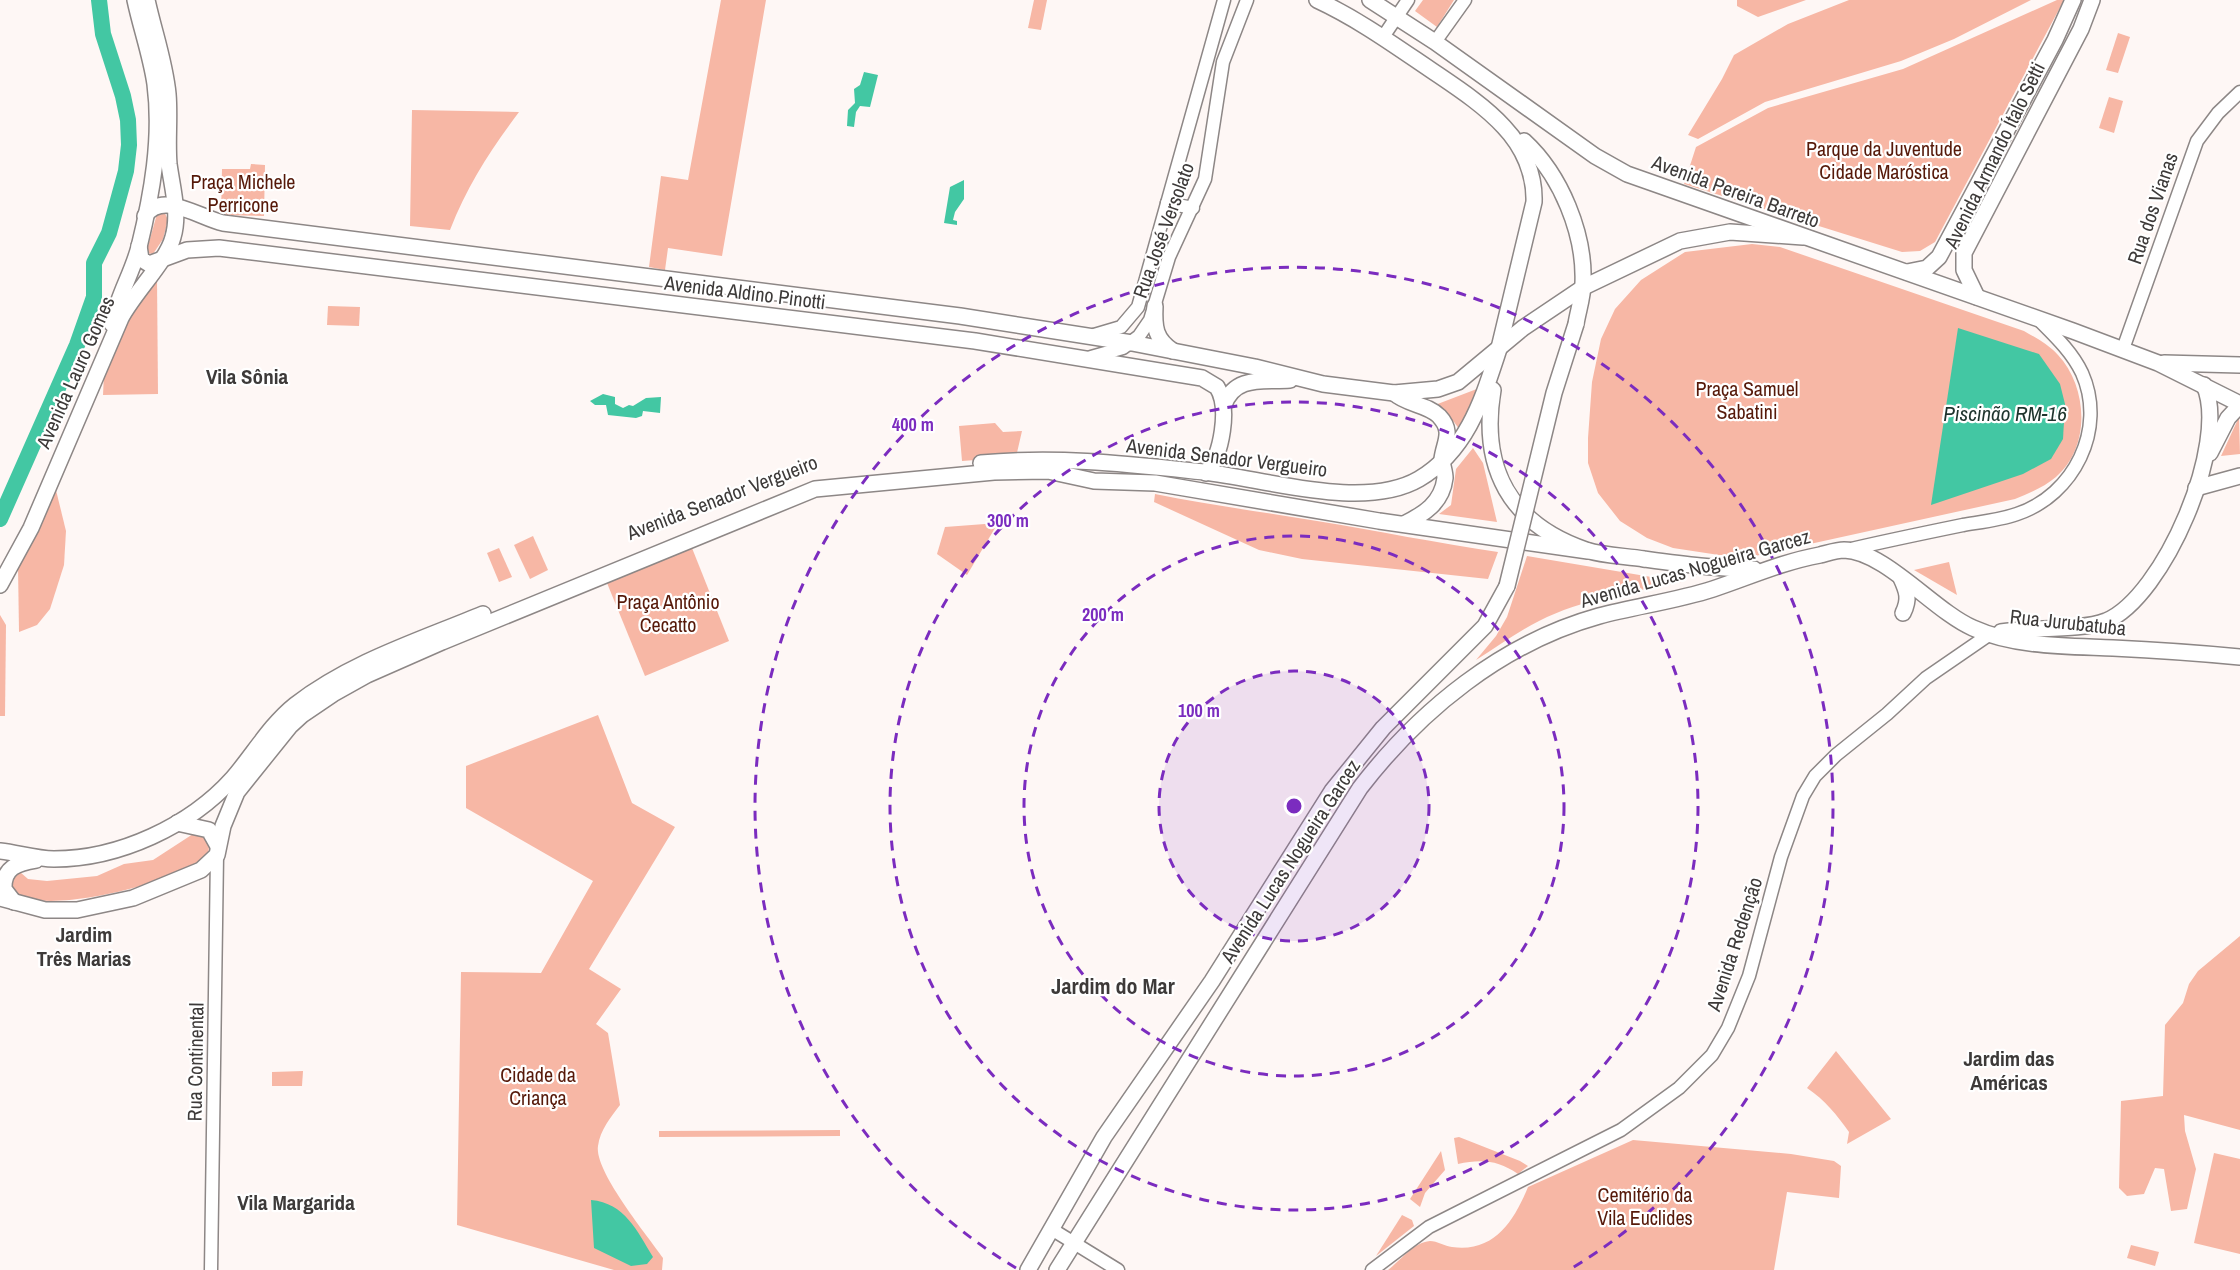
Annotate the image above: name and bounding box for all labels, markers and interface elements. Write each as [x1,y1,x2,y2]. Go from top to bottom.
street label: Avenida Armando Ítalo Setti [1937,57,2051,253]
park label: Parque da Juventude Cidade Maróstica [1806,135,1962,185]
street label: Avenida Pereira Barreto [1647,148,1824,234]
street label: Rua dos Vianas [2120,149,2184,267]
street label: Rua José Versolato [1126,159,1200,301]
park label: Praça Michele Perricone [191,168,295,218]
street label: Avenida Aldino Pinotti [662,269,827,315]
street label: Avenida Lauro Gomes [29,292,121,453]
district label: Vila Sônia [206,362,288,391]
park label: Praça Samuel Sabatini [1696,375,1799,425]
water label: Piscinão RM-16 [1943,399,2067,428]
text: 400 m [892,412,934,437]
street label: Avenida Senador Vergueiro [1124,431,1329,483]
street label: Avenida Senador Vergueiro [622,448,821,546]
text: 300 m [987,508,1029,533]
street label: Avenida Lucas Nogueira Garcez [1576,522,1813,614]
park label: Praça Antônio Cecatto [616,588,720,638]
text: 200 m [1082,602,1124,627]
street label: Rua Jurubatuba [2009,602,2127,642]
text: 100 m [1178,698,1220,723]
street label: Avenida Lucas Nogueira Garcez [1213,754,1366,969]
centre of rings [1284,796,1304,816]
street label: Avenida Redenção [1699,874,1768,1015]
district label: Jardim Três Marias [37,920,131,973]
district label: Jardim do Mar [1051,971,1175,1001]
street label: Rua Continental [180,1003,210,1121]
district label: Jardim das Américas [1964,1044,2054,1097]
park label: Cidade da Criança [500,1061,576,1111]
park label: Cemitério da Vila Euclides [1597,1181,1693,1231]
district label: Vila Margarida [237,1188,355,1217]

